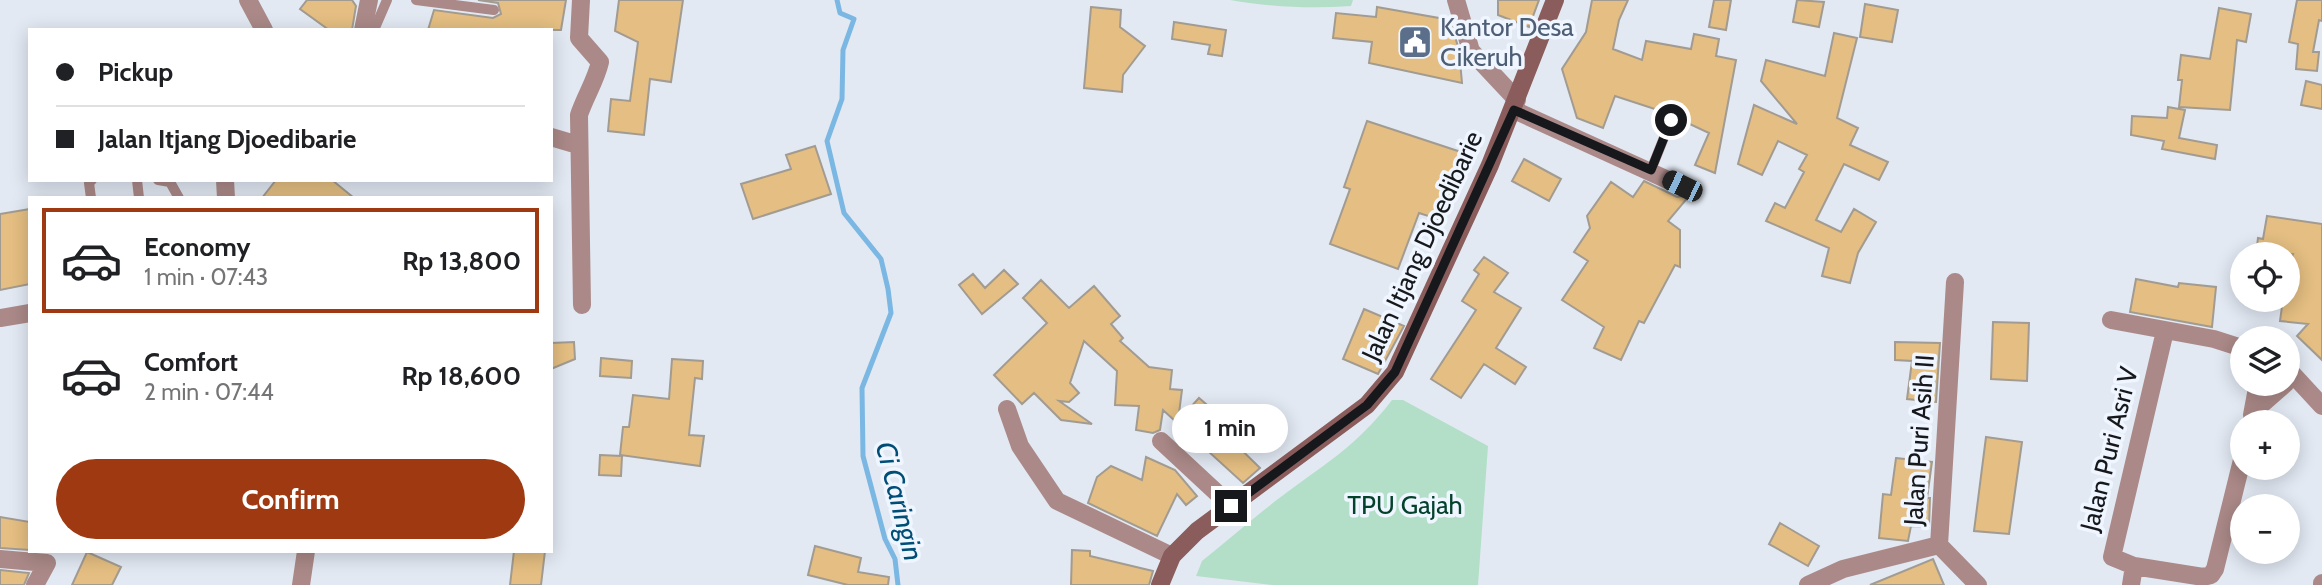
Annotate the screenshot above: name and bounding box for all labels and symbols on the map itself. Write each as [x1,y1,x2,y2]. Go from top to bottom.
place label: Kantor Desa Cikeruh [1440,11,1574,73]
public building icon: Kantor Desa Cikeruh [1396,23,1434,61]
route start [1655,104,1687,136]
street label: Jalan Itjang Djoedibarie [1354,126,1489,367]
car [1659,167,1706,205]
street label: Jalan Puri Asih II [1897,353,1941,528]
street label: Jalan Puri Asri V [2073,364,2145,535]
callout: 1 min [1173,405,1289,454]
water label: Ci Caringin [869,438,931,564]
park label: TPU Gajah [1347,489,1463,521]
route end [1215,490,1247,522]

